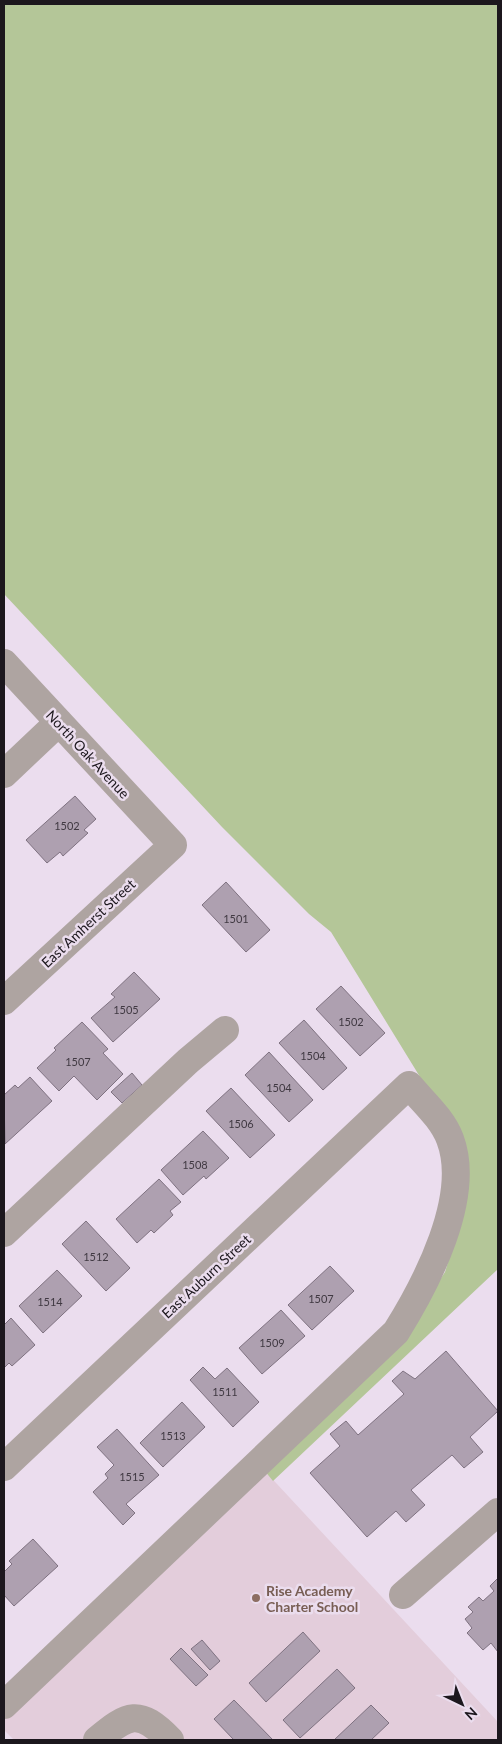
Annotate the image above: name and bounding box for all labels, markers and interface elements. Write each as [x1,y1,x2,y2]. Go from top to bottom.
street label: North Oak Avenue [43,706,133,802]
house number: 1502 [54,819,80,832]
street label: East Amherst Street [38,875,138,971]
house number: 1501 [223,912,249,925]
house number: 1505 [113,1003,139,1016]
house number: 1502 [338,1015,364,1028]
house number: 1504 [300,1049,326,1062]
house number: 1507 [65,1055,91,1068]
house number: 1504 [266,1081,292,1094]
house number: 1506 [228,1117,254,1130]
house number: 1508 [182,1158,208,1171]
street label: East Auburn Street [158,1230,254,1322]
house number: 1512 [83,1250,109,1263]
house number: 1507 [308,1292,334,1305]
house number: 1514 [37,1295,63,1308]
house number: 1509 [259,1336,285,1349]
house number: 1511 [212,1385,238,1398]
house number: 1513 [160,1429,186,1442]
house number: 1515 [119,1470,145,1483]
place label: Rise Academy Charter School [266,1582,358,1615]
marker: Rise Academy Charter School [250,1592,262,1604]
north arrow [437,1679,487,1729]
text: N [461,1704,481,1724]

